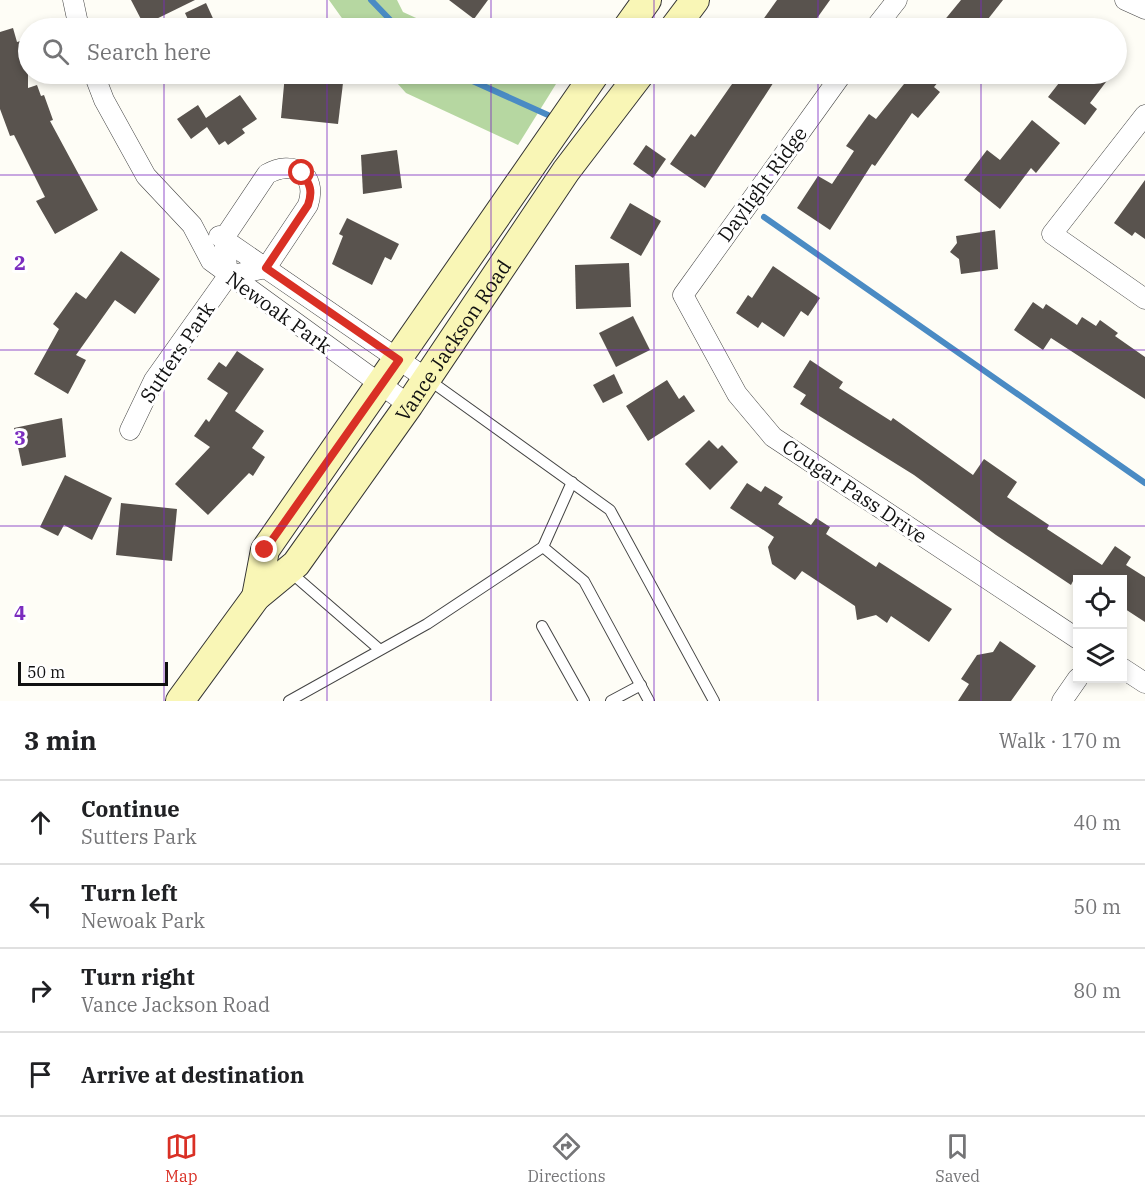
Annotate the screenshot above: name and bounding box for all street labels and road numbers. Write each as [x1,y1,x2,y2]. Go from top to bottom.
street label: Daylight Ridge [711,121,813,247]
street label: Vance Jackson Road [388,254,517,426]
street label: Newoak Park [221,265,337,360]
street label: Sutters Park [133,296,221,408]
street label: Cougar Pass Drive [777,432,933,550]

